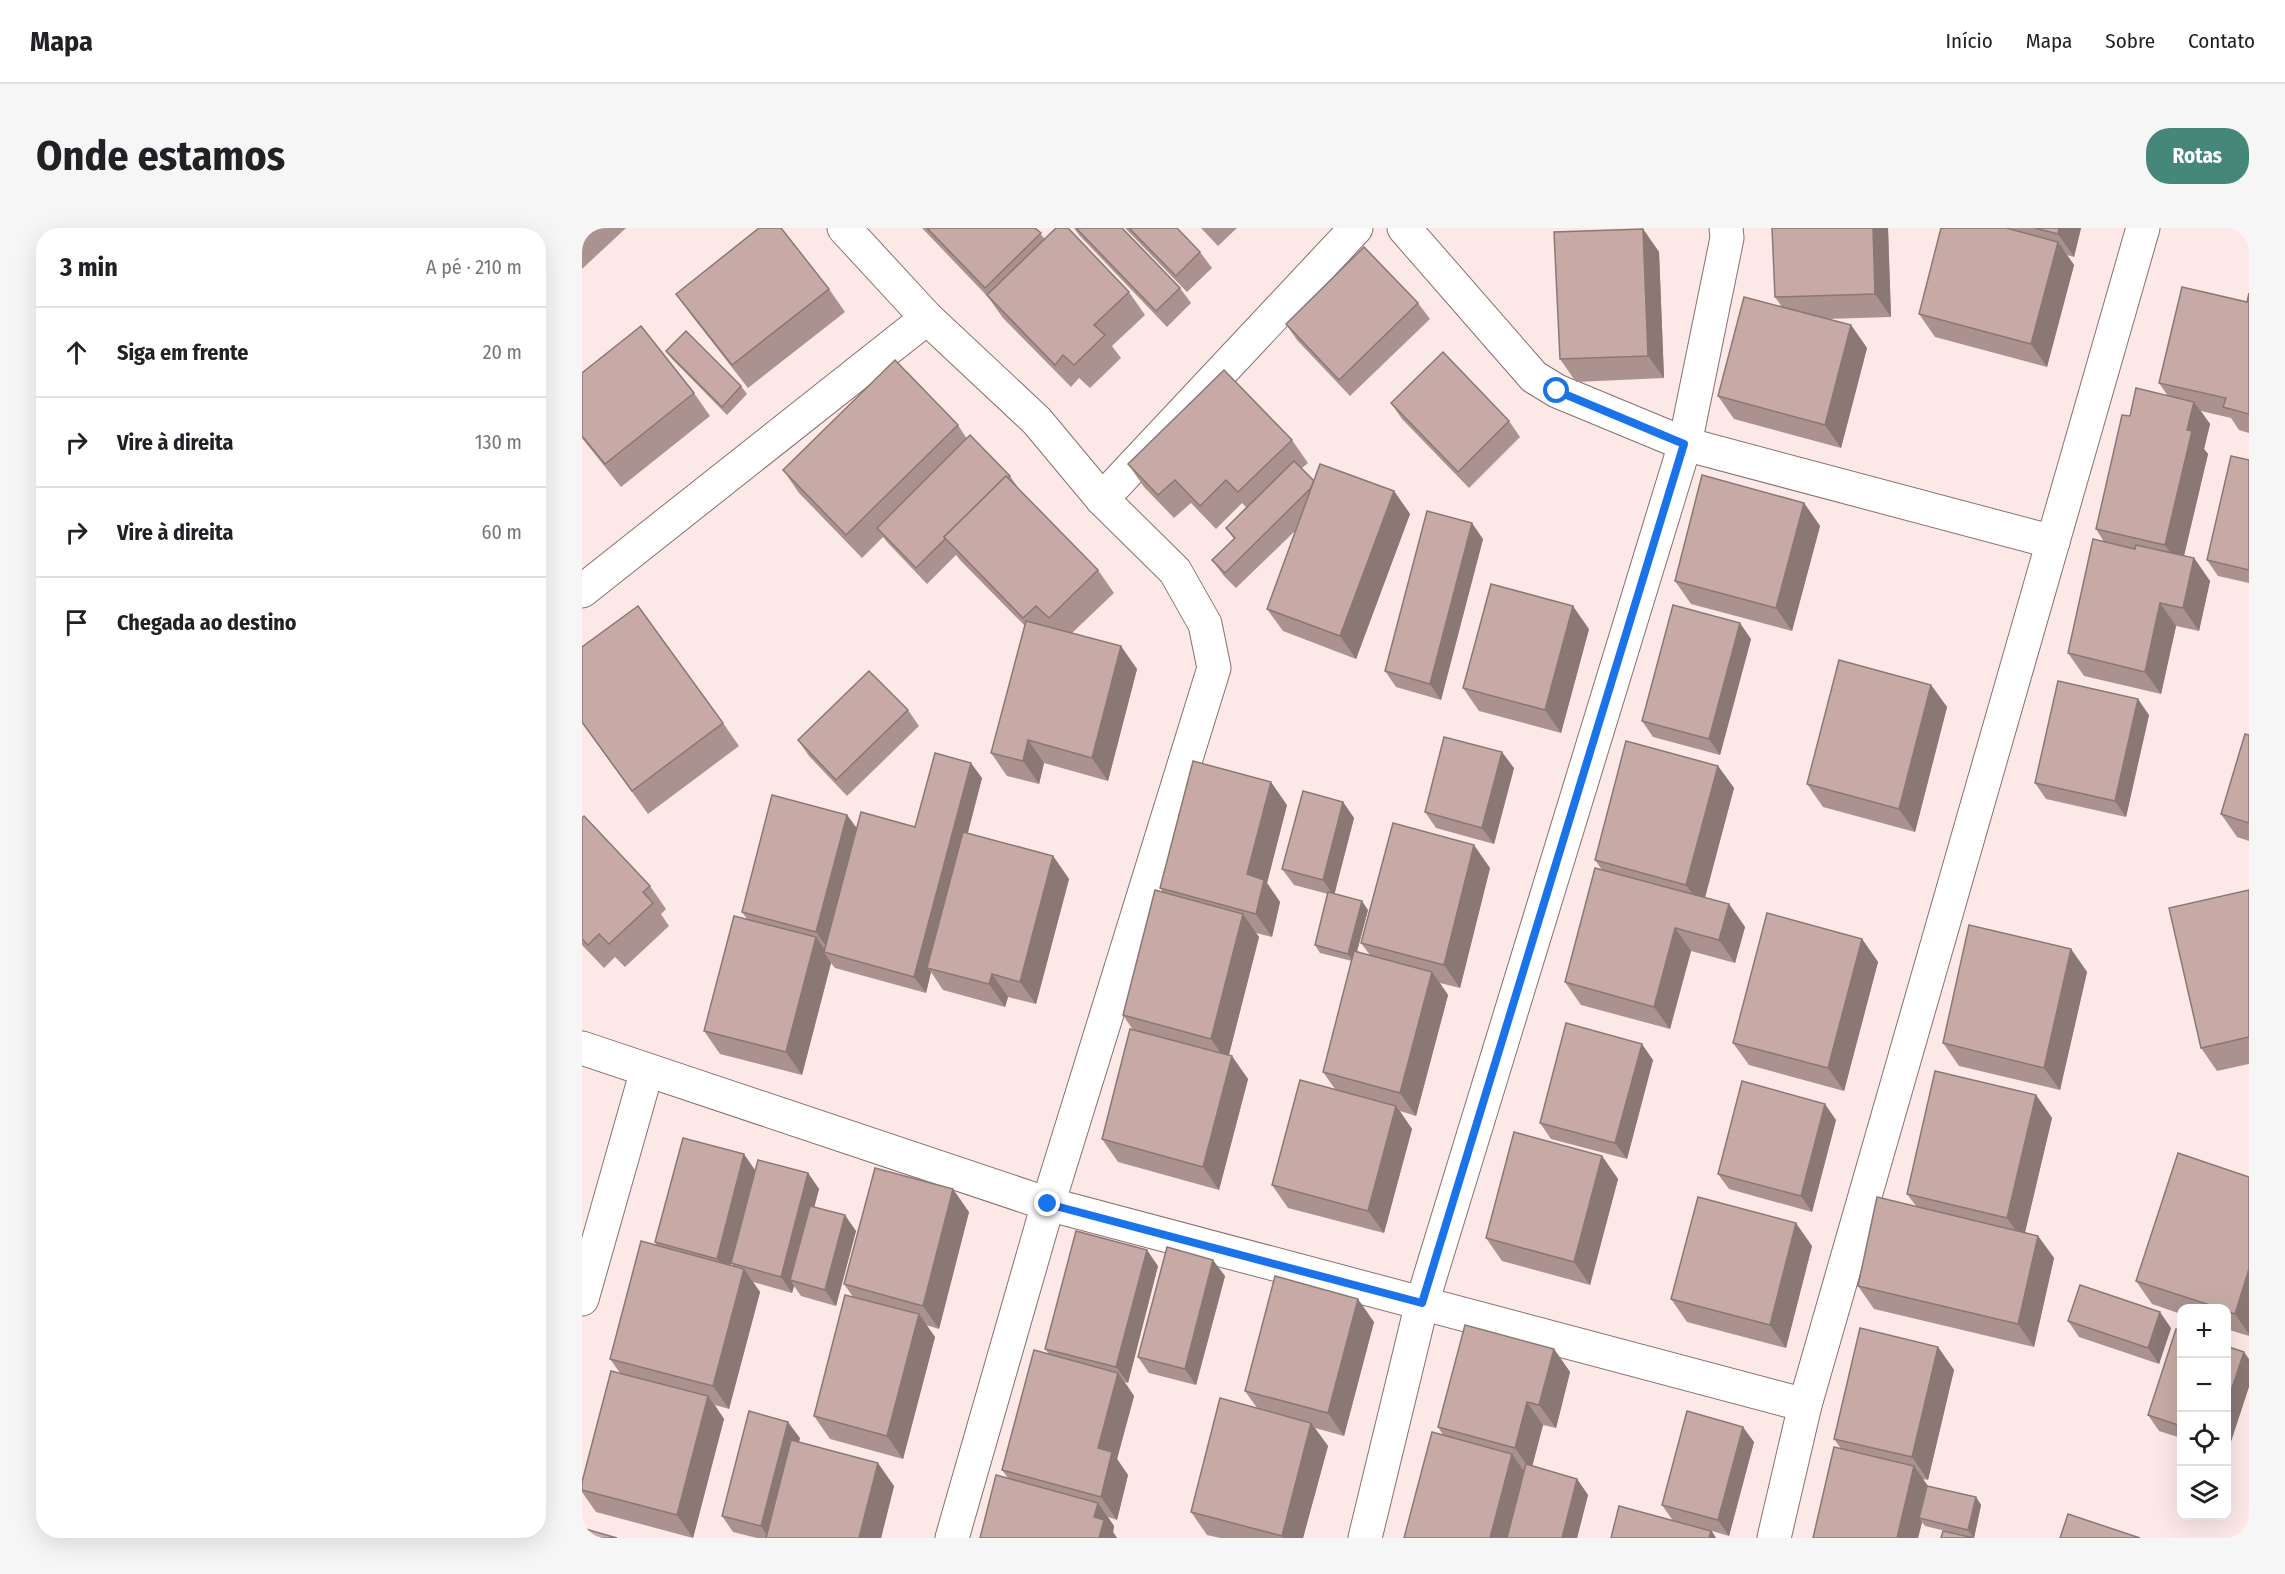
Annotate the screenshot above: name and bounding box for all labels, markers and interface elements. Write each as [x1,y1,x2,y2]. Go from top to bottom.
text: Mapa [30,25,93,58]
text: Início [1946,28,1993,54]
text: Mapa [2026,28,2072,54]
text: Sobre [2105,28,2155,54]
text: Contato [2188,28,2255,54]
button: Rotas [2146,128,2249,184]
text: Onde estamos [36,131,285,181]
text: 3 min [60,252,118,283]
text: A pé · 210 m [426,255,522,279]
icon: ahead [60,336,93,369]
text: Siga em frente [117,339,248,366]
text: 20 m [483,340,522,364]
route start [1543,377,1569,403]
icon: right [60,426,93,459]
text: Vire à direita [117,429,233,456]
text: 130 m [475,430,522,454]
icon: right [60,516,93,549]
text: Vire à direita [117,519,233,546]
text: 60 m [482,520,522,544]
icon: arrive [60,606,93,639]
text: Chegada ao destino [117,609,297,636]
route end [1034,1190,1060,1216]
map controls [2177,1304,2231,1520]
button: + [2177,1304,2231,1358]
button: − [2177,1358,2231,1412]
button: locate [2177,1412,2231,1466]
button: layers [2177,1466,2231,1520]

